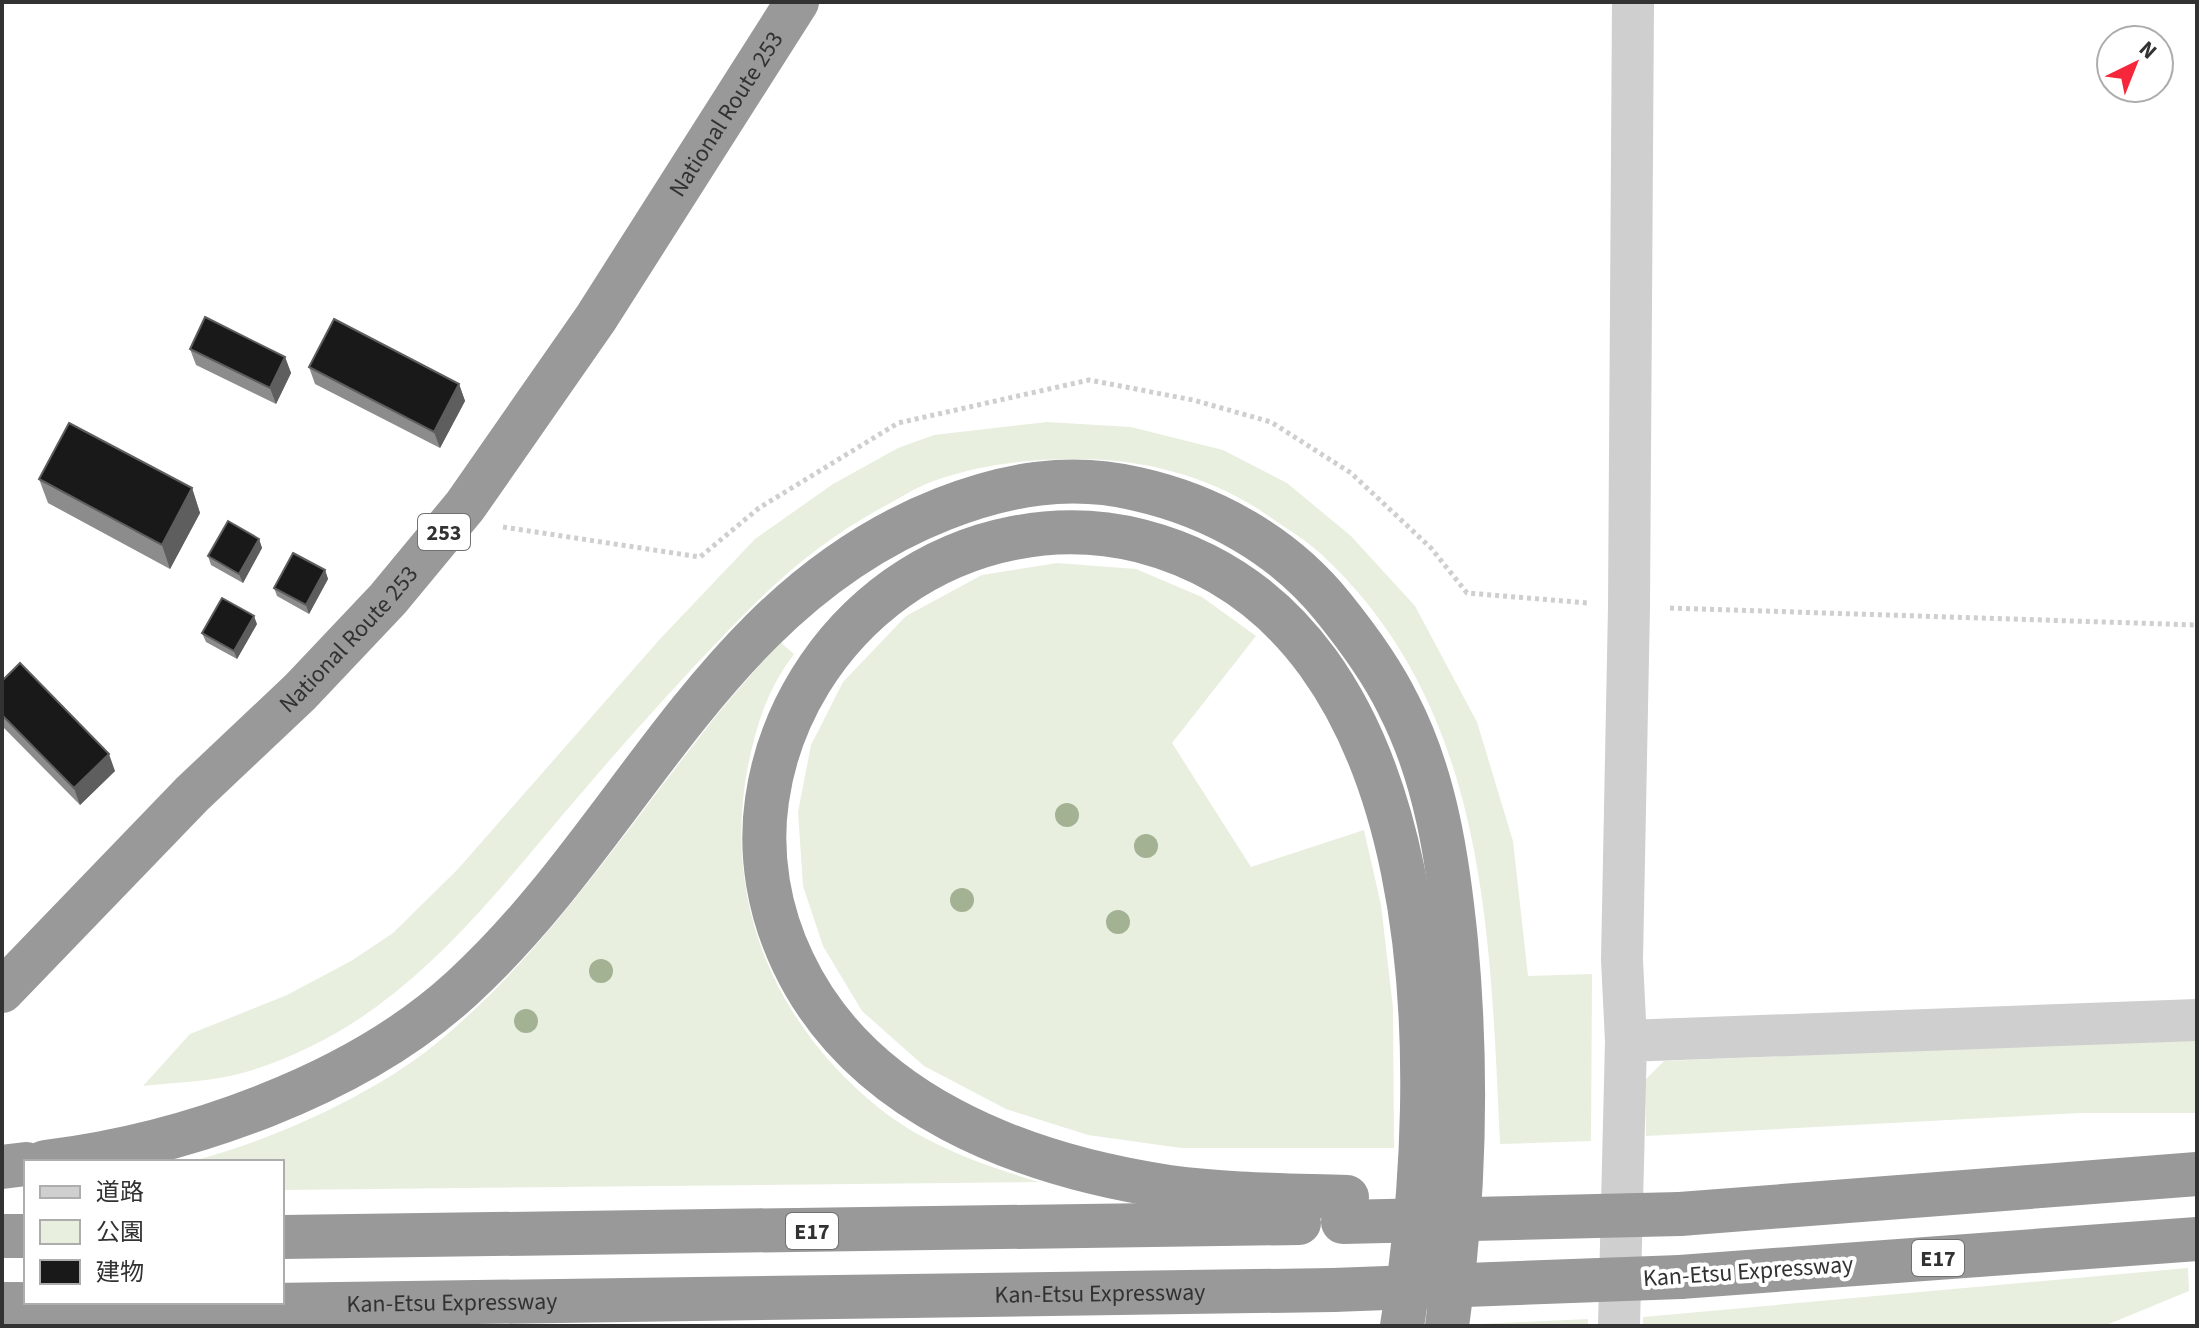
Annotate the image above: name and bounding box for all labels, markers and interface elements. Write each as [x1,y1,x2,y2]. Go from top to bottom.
north arrow [2095,24,2175,104]
street label: National Route 253 [660,25,792,204]
text: N [2132,33,2164,67]
road number: 253 [418,514,470,550]
street label: National Route 253 [271,558,427,721]
legend [24,1160,284,1304]
text: 道路 [96,1175,144,1210]
road number: E17 [786,1213,838,1249]
text: 公園 [96,1215,144,1250]
road number: E17 [1912,1240,1964,1276]
street label: Kan-Etsu Expressway [1642,1247,1854,1296]
text: 建物 [96,1255,144,1290]
street label: Kan-Etsu Expressway [994,1275,1206,1313]
street label: Kan-Etsu Expressway [346,1284,558,1322]

